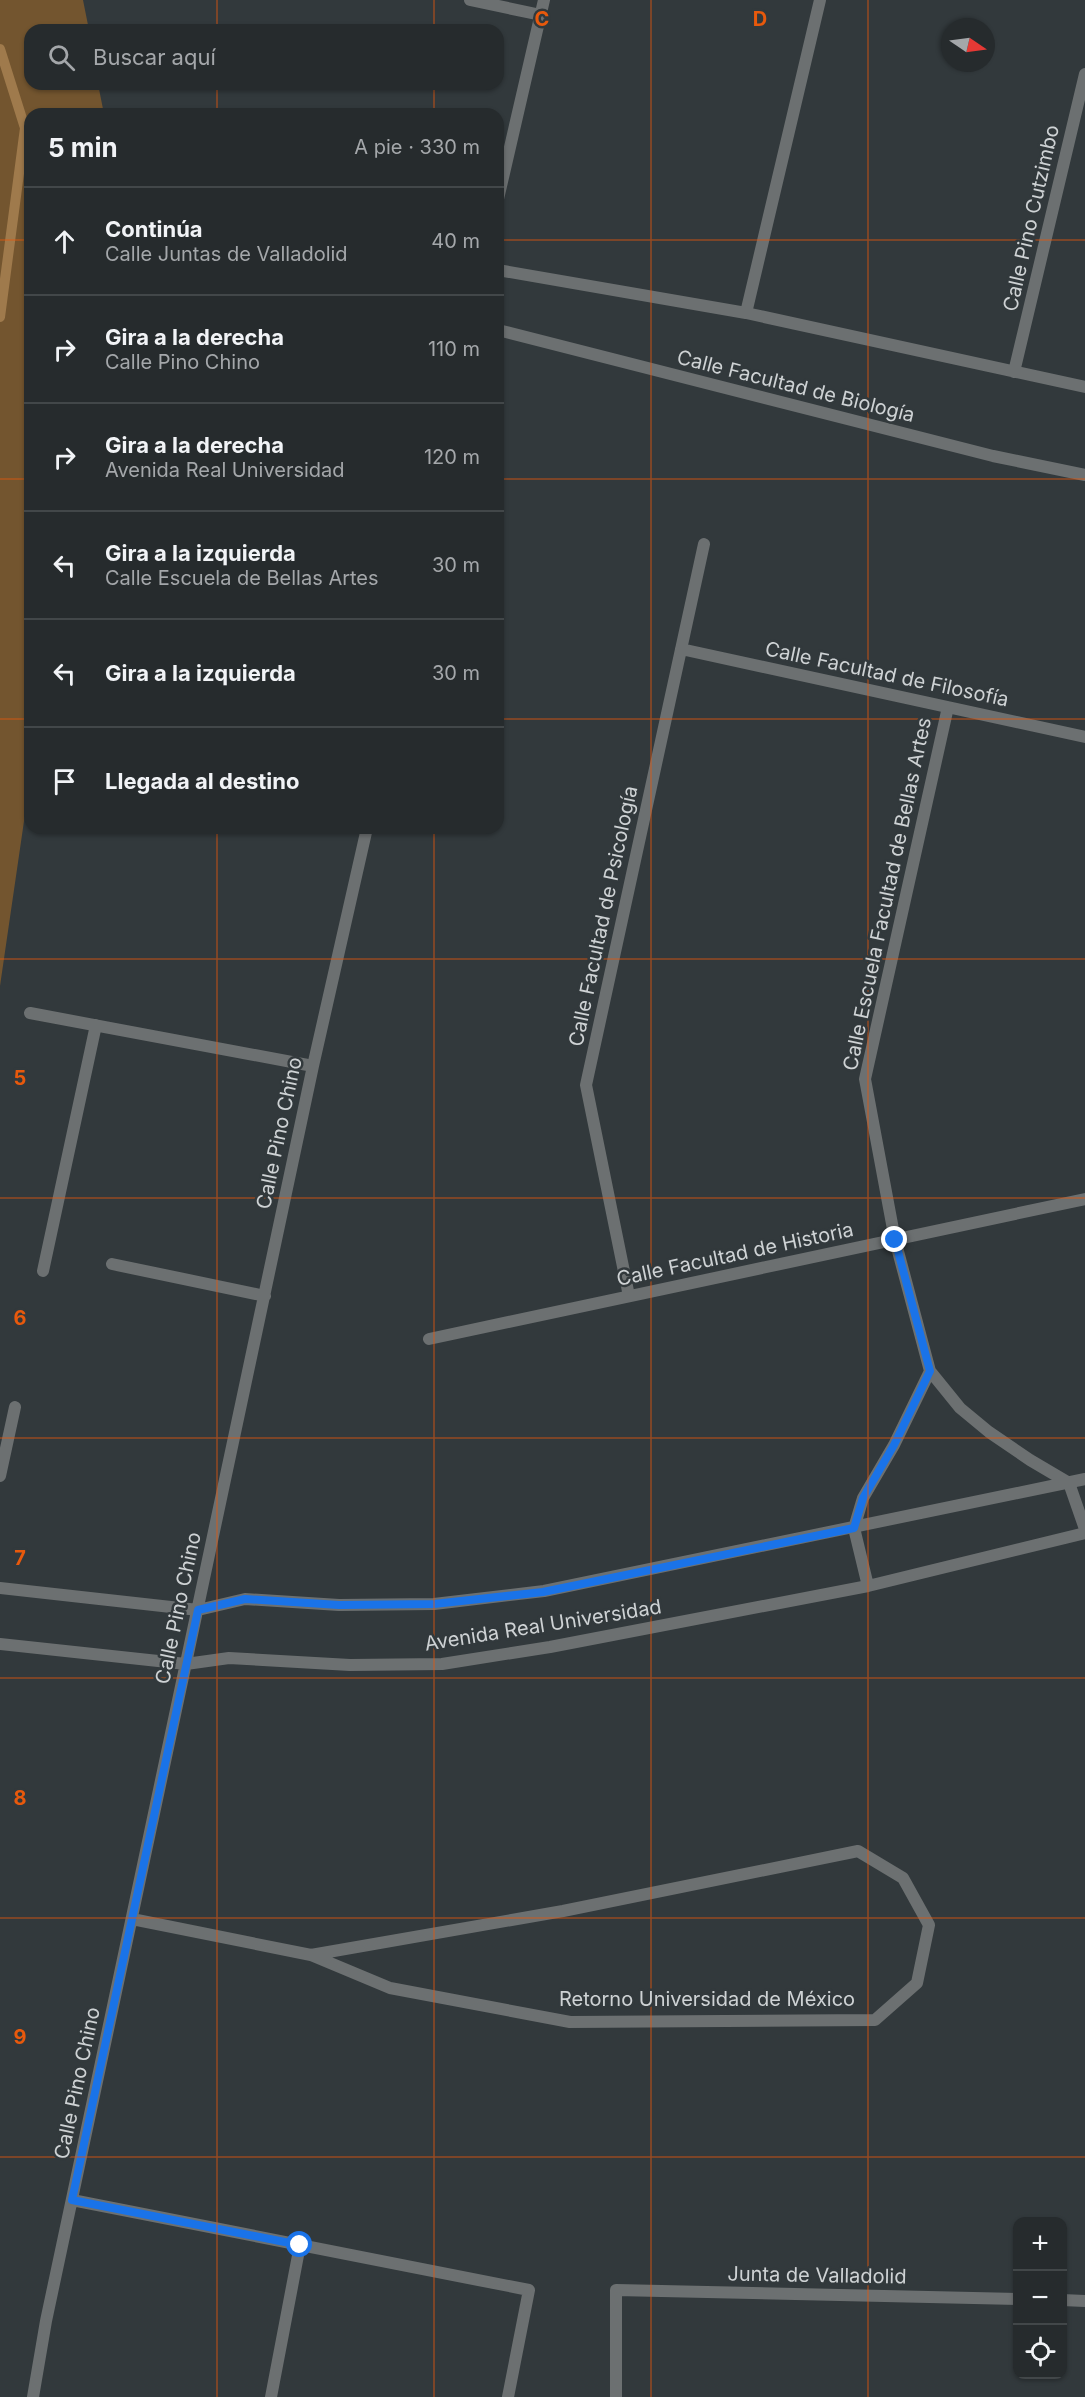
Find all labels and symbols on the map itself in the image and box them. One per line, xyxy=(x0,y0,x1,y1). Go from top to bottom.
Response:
text: C xyxy=(535,7,549,31)
text: D xyxy=(753,7,767,31)
north arrow xyxy=(941,18,995,72)
street label: Calle Pino Cutzimbo xyxy=(998,122,1064,314)
street label: Calle Facultad de Biología xyxy=(675,345,917,427)
street label: Calle Facultad de Filosofía xyxy=(763,636,1011,712)
street label: Calle Escuela Facultad de Bellas Artes xyxy=(838,715,936,1073)
street label: Calle Facultad de Psicología xyxy=(564,784,642,1048)
street label: Calle Pino Chino xyxy=(251,1055,307,1211)
text: 5 xyxy=(14,1066,26,1090)
street label: Calle Facultad de Historia xyxy=(614,1217,856,1291)
route end xyxy=(881,1226,907,1252)
text: 6 xyxy=(14,1306,27,1330)
street label: Calle Pino Chino xyxy=(150,1530,206,1686)
text: 7 xyxy=(14,1546,26,1570)
street label: Avenida Real Universidad xyxy=(423,1594,663,1656)
text: 8 xyxy=(13,1786,27,1810)
street label: Retorno Universidad de México xyxy=(559,1987,855,2011)
street label: Calle Pino Chino xyxy=(49,2005,105,2161)
text: 9 xyxy=(14,2025,27,2049)
route start xyxy=(286,2231,312,2257)
street label: Junta de Valladolid xyxy=(727,2261,907,2289)

